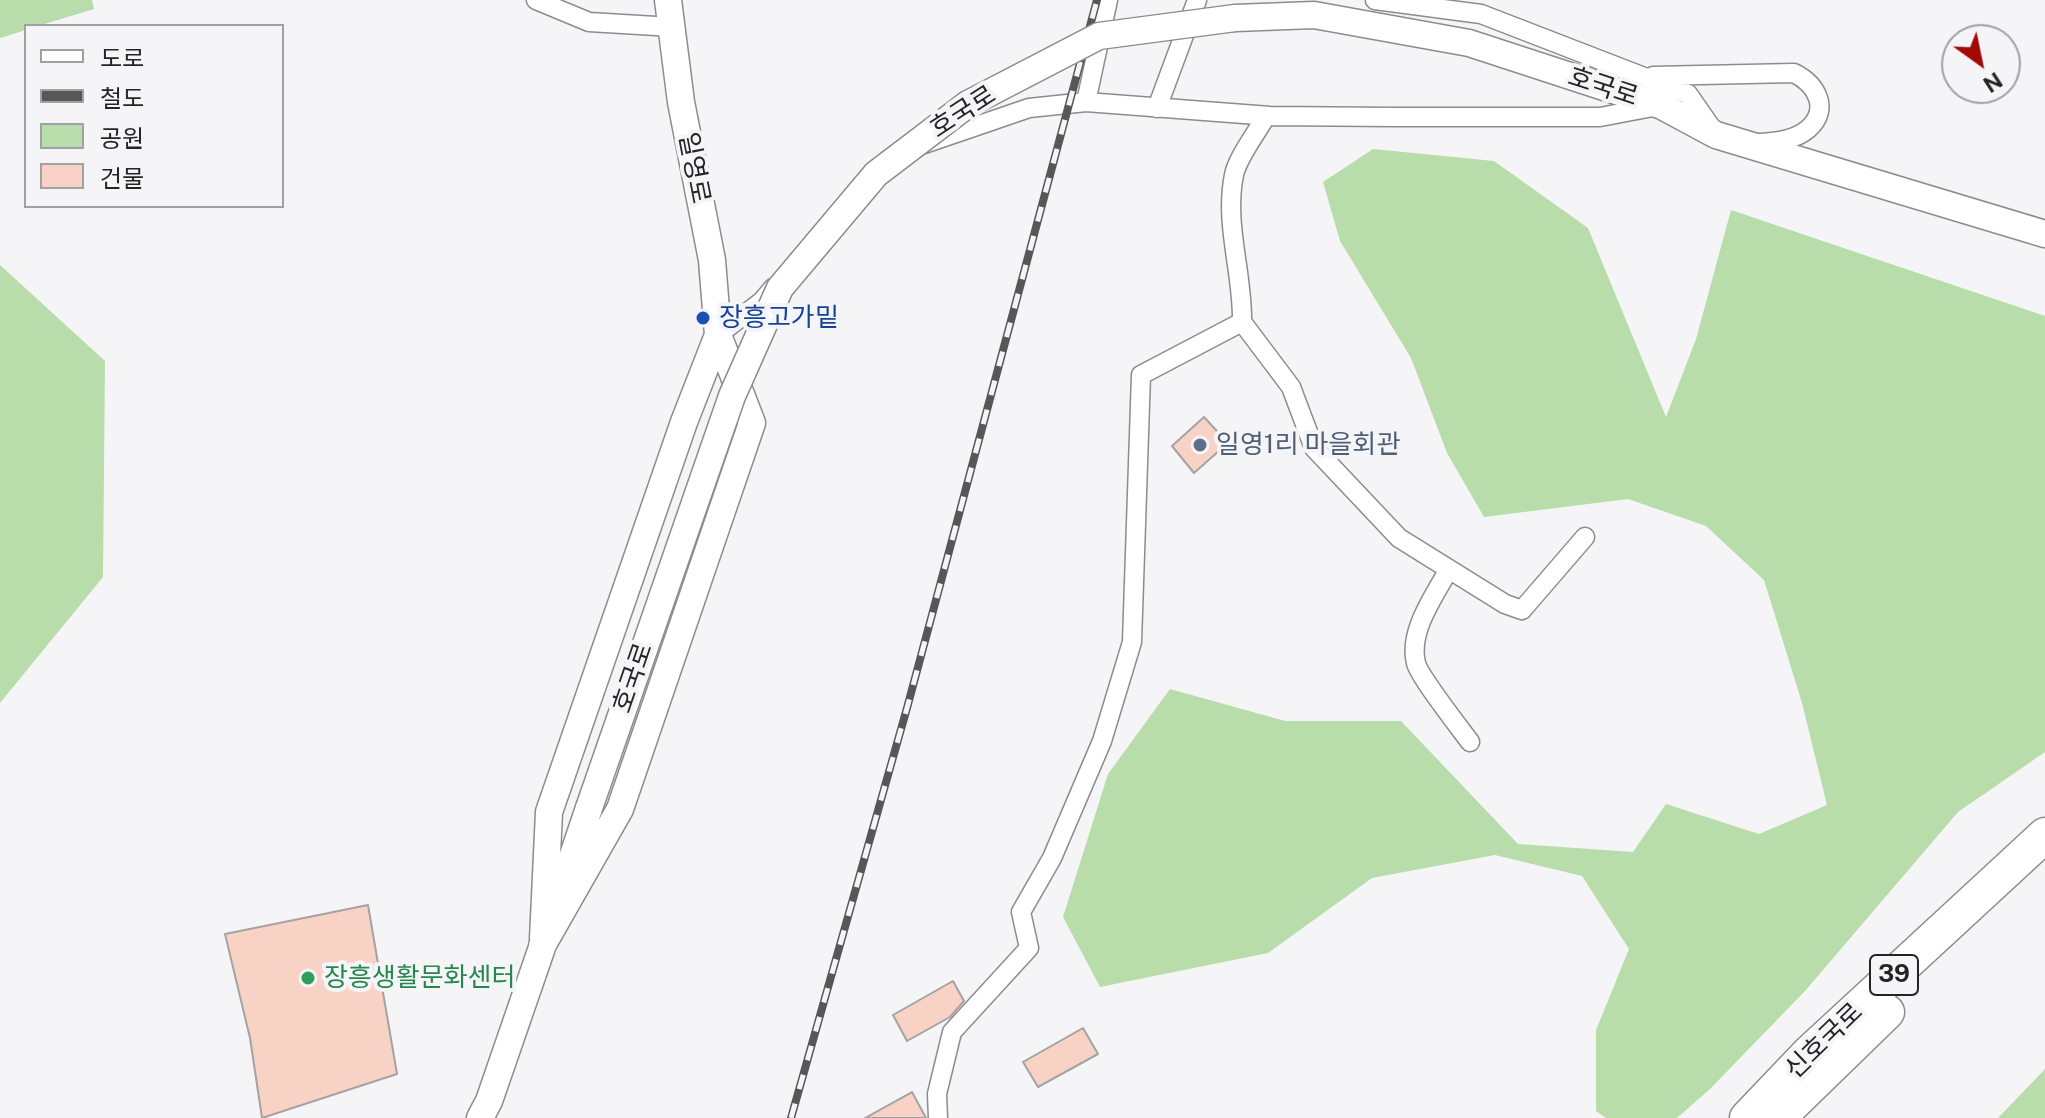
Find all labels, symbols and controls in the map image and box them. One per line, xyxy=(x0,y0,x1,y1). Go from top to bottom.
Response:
legend xyxy=(24,24,284,208)
north arrow xyxy=(1941,24,2021,104)
text: 도로 xyxy=(100,44,144,72)
street label: 호국로 xyxy=(1564,61,1642,113)
text: N xyxy=(1979,67,2007,98)
street label: 호국로 xyxy=(924,79,1002,145)
text: 철도 xyxy=(100,84,144,112)
text: 공원 xyxy=(100,124,144,152)
street label: 일영로 xyxy=(672,130,716,206)
text: 건물 xyxy=(100,164,144,192)
place label: 장흥고가밑 xyxy=(719,302,839,334)
marker: 장흥고가밑 xyxy=(694,309,712,327)
place label: 일영1리 마을회관 xyxy=(1216,429,1400,461)
marker: 일영1리 마을회관 xyxy=(1191,436,1209,454)
street label: 호국로 xyxy=(607,639,659,717)
road number: 39 xyxy=(1870,955,1918,995)
place label: 장흥생활문화센터 xyxy=(324,962,515,994)
marker: 장흥생활문화센터 xyxy=(299,969,317,987)
street label: 신호국로 xyxy=(1779,997,1869,1085)

